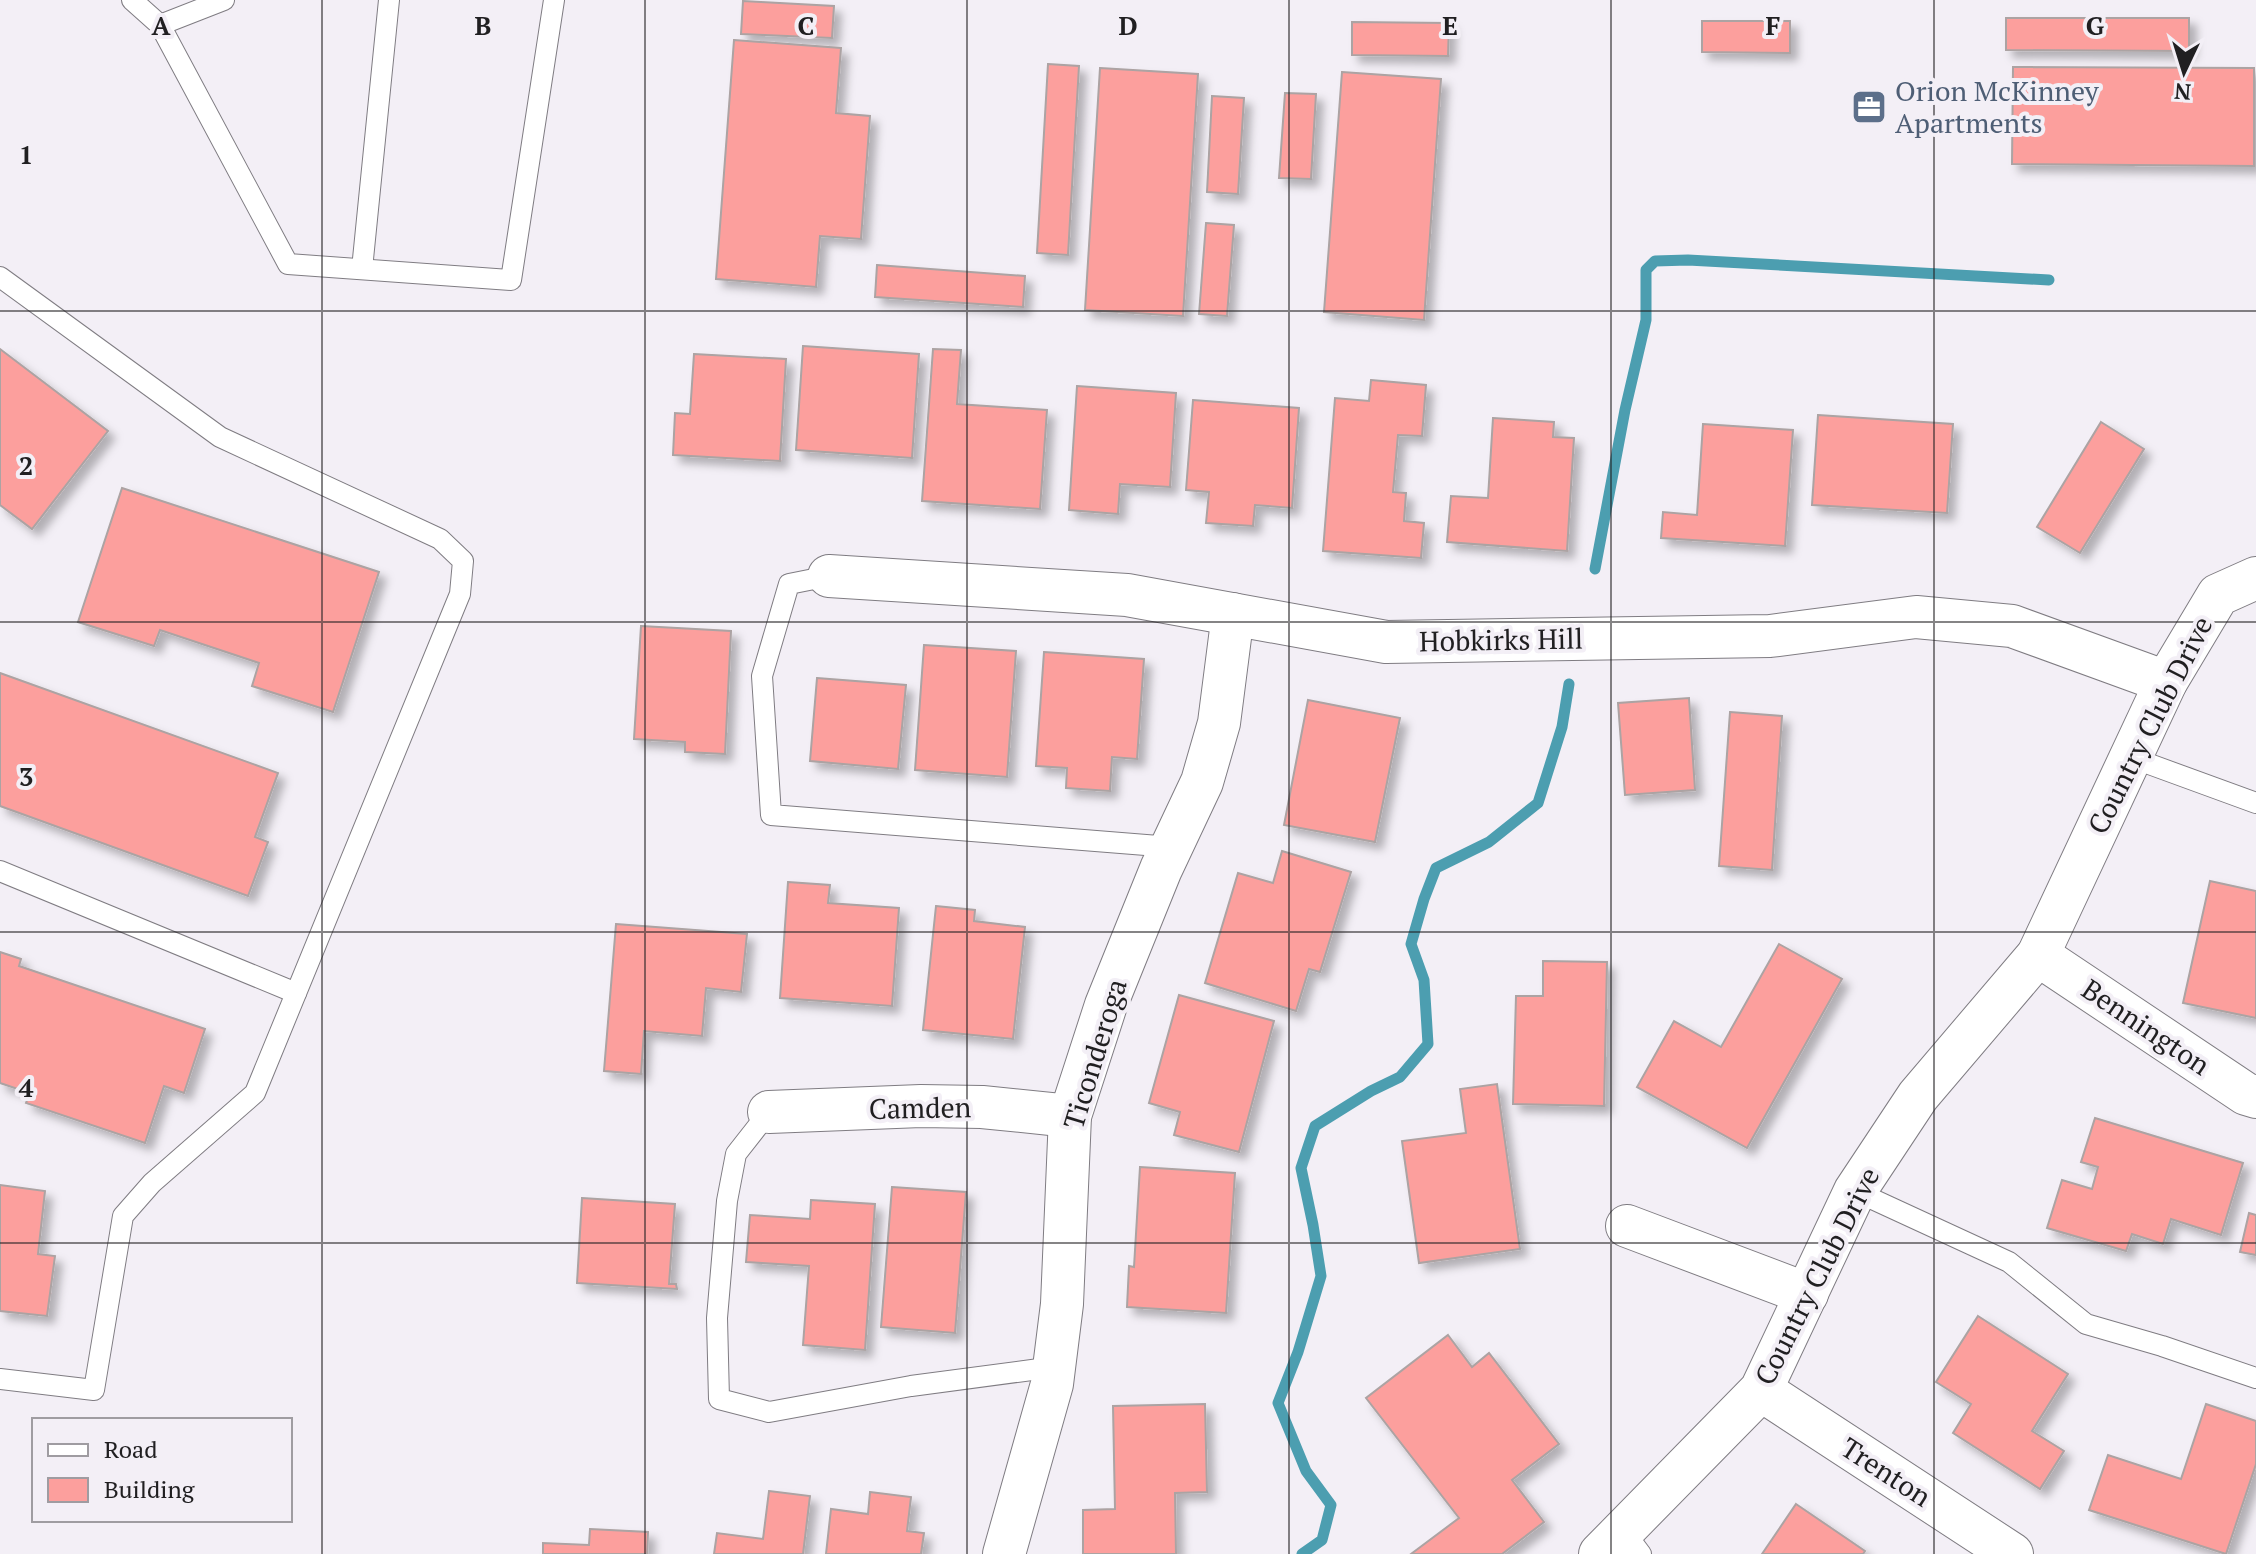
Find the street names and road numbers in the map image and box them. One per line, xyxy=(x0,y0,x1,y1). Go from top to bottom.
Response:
street label: Country Club Drive xyxy=(2079,610,2220,840)
street label: Hobkirks Hill xyxy=(1419,620,1583,659)
street label: Bennington xyxy=(2075,970,2218,1083)
street label: Ticonderoga xyxy=(1054,974,1135,1133)
street label: Camden xyxy=(868,1088,972,1127)
street label: Country Club Drive xyxy=(1746,1161,1887,1391)
street label: Trenton xyxy=(1834,1429,1939,1515)

